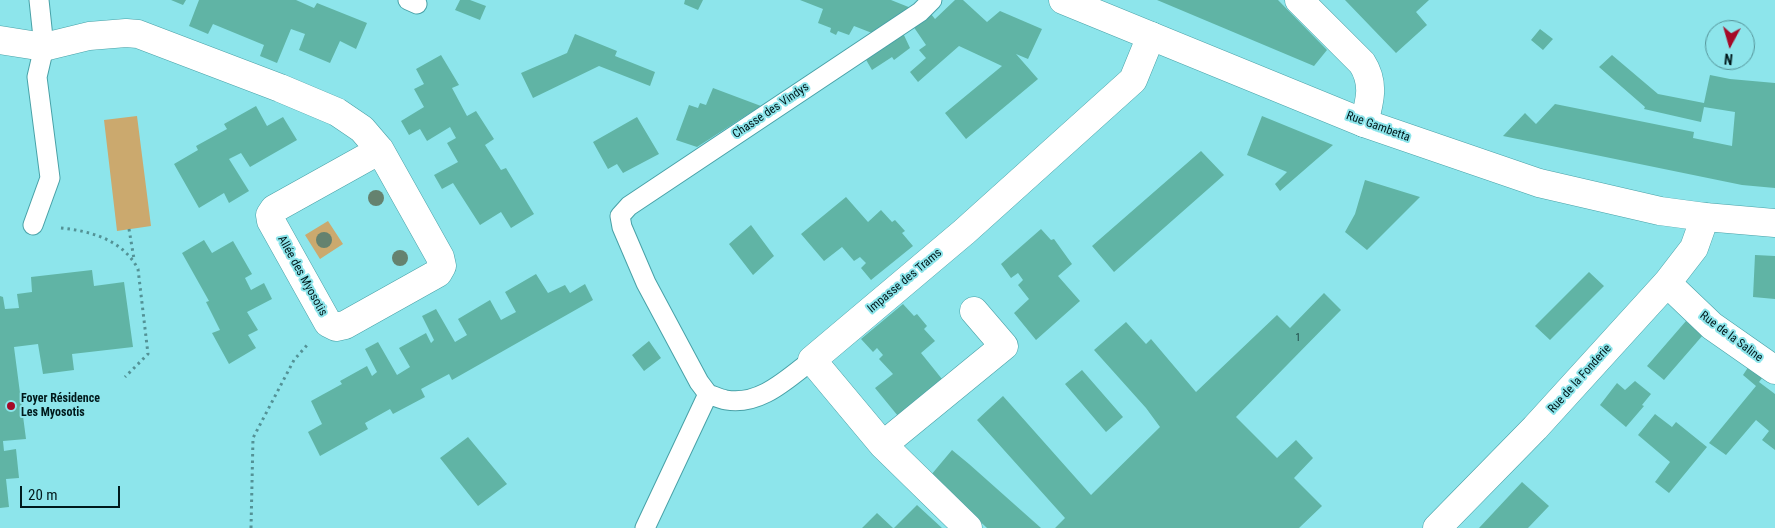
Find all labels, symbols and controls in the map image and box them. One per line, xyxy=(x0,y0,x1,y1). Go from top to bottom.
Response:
north arrow xyxy=(1705,20,1755,70)
text: N xyxy=(1723,51,1734,67)
street label: Chasse des Vindys xyxy=(730,80,812,142)
street label: Rue Gambetta xyxy=(1344,109,1412,145)
street label: Allée des Myosotis xyxy=(274,233,330,319)
street label: Impasse des Trams xyxy=(865,246,945,316)
street label: Rue de la Saline xyxy=(1697,309,1765,365)
house number: 1 xyxy=(1296,332,1300,344)
street label: Rue de la Fonderie xyxy=(1545,342,1615,416)
place label: Foyer Résidence Les Myosotis xyxy=(21,392,100,420)
marker: Foyer Résidence Les Myosotis xyxy=(5,400,17,412)
scale bar xyxy=(22,476,122,508)
text: 20 m xyxy=(28,486,58,504)

